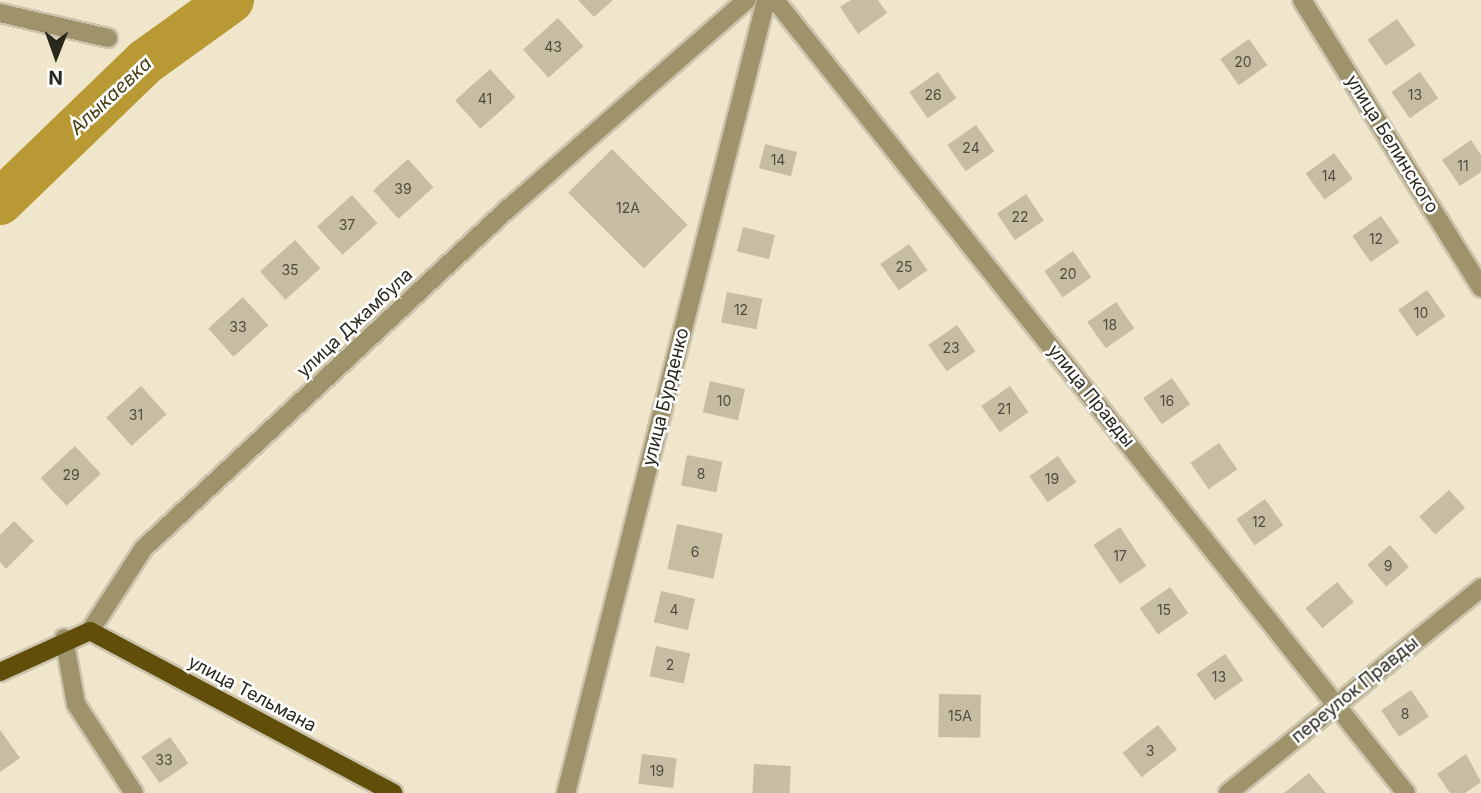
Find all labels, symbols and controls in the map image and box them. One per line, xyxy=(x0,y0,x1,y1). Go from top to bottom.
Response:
north arrow xyxy=(21,21,91,91)
house number: 43 xyxy=(544,39,562,55)
water label: Алыкаевка xyxy=(65,52,157,140)
house number: 20 xyxy=(1234,54,1252,70)
text: N xyxy=(48,66,63,89)
street label: улица Белинского xyxy=(1341,71,1443,217)
house number: 26 xyxy=(924,87,942,103)
house number: 13 xyxy=(1408,87,1422,103)
house number: 41 xyxy=(478,91,492,107)
house number: 24 xyxy=(962,140,980,156)
house number: 14 xyxy=(771,152,785,168)
house number: 11 xyxy=(1457,158,1469,174)
house number: 14 xyxy=(1322,168,1336,184)
house number: 39 xyxy=(394,181,412,197)
house number: 12А xyxy=(616,200,640,216)
house number: 22 xyxy=(1011,209,1029,225)
house number: 37 xyxy=(339,217,355,233)
house number: 12 xyxy=(1369,231,1383,247)
house number: 25 xyxy=(895,259,913,275)
house number: 35 xyxy=(281,262,299,278)
street label: улица Джамбула xyxy=(293,264,417,382)
house number: 20 xyxy=(1059,266,1077,282)
house number: 12 xyxy=(734,302,748,318)
house number: 10 xyxy=(1414,305,1428,321)
house number: 18 xyxy=(1103,317,1117,333)
house number: 33 xyxy=(229,319,247,335)
street label: улица Бурденко xyxy=(638,326,694,468)
house number: 23 xyxy=(942,340,960,356)
street label: улица Правды xyxy=(1043,340,1139,452)
house number: 10 xyxy=(717,393,731,409)
house number: 16 xyxy=(1160,393,1174,409)
house number: 21 xyxy=(997,401,1011,417)
house number: 31 xyxy=(129,407,143,423)
house number: 8 xyxy=(697,466,705,482)
house number: 29 xyxy=(62,467,80,483)
house number: 19 xyxy=(1045,471,1059,487)
house number: 12 xyxy=(1252,514,1266,530)
house number: 6 xyxy=(691,544,699,560)
house number: 17 xyxy=(1113,548,1127,564)
house number: 9 xyxy=(1384,558,1392,574)
house number: 4 xyxy=(669,602,679,618)
house number: 15 xyxy=(1157,602,1171,618)
street label: переулок Правды xyxy=(1287,632,1423,748)
street label: улица Тельмана xyxy=(184,651,320,737)
house number: 2 xyxy=(666,657,674,673)
house number: 13 xyxy=(1212,669,1226,685)
house number: 8 xyxy=(1401,706,1409,722)
house number: 15А xyxy=(948,708,972,724)
house number: 3 xyxy=(1146,743,1154,759)
house number: 33 xyxy=(155,752,173,768)
house number: 19 xyxy=(650,763,664,779)

